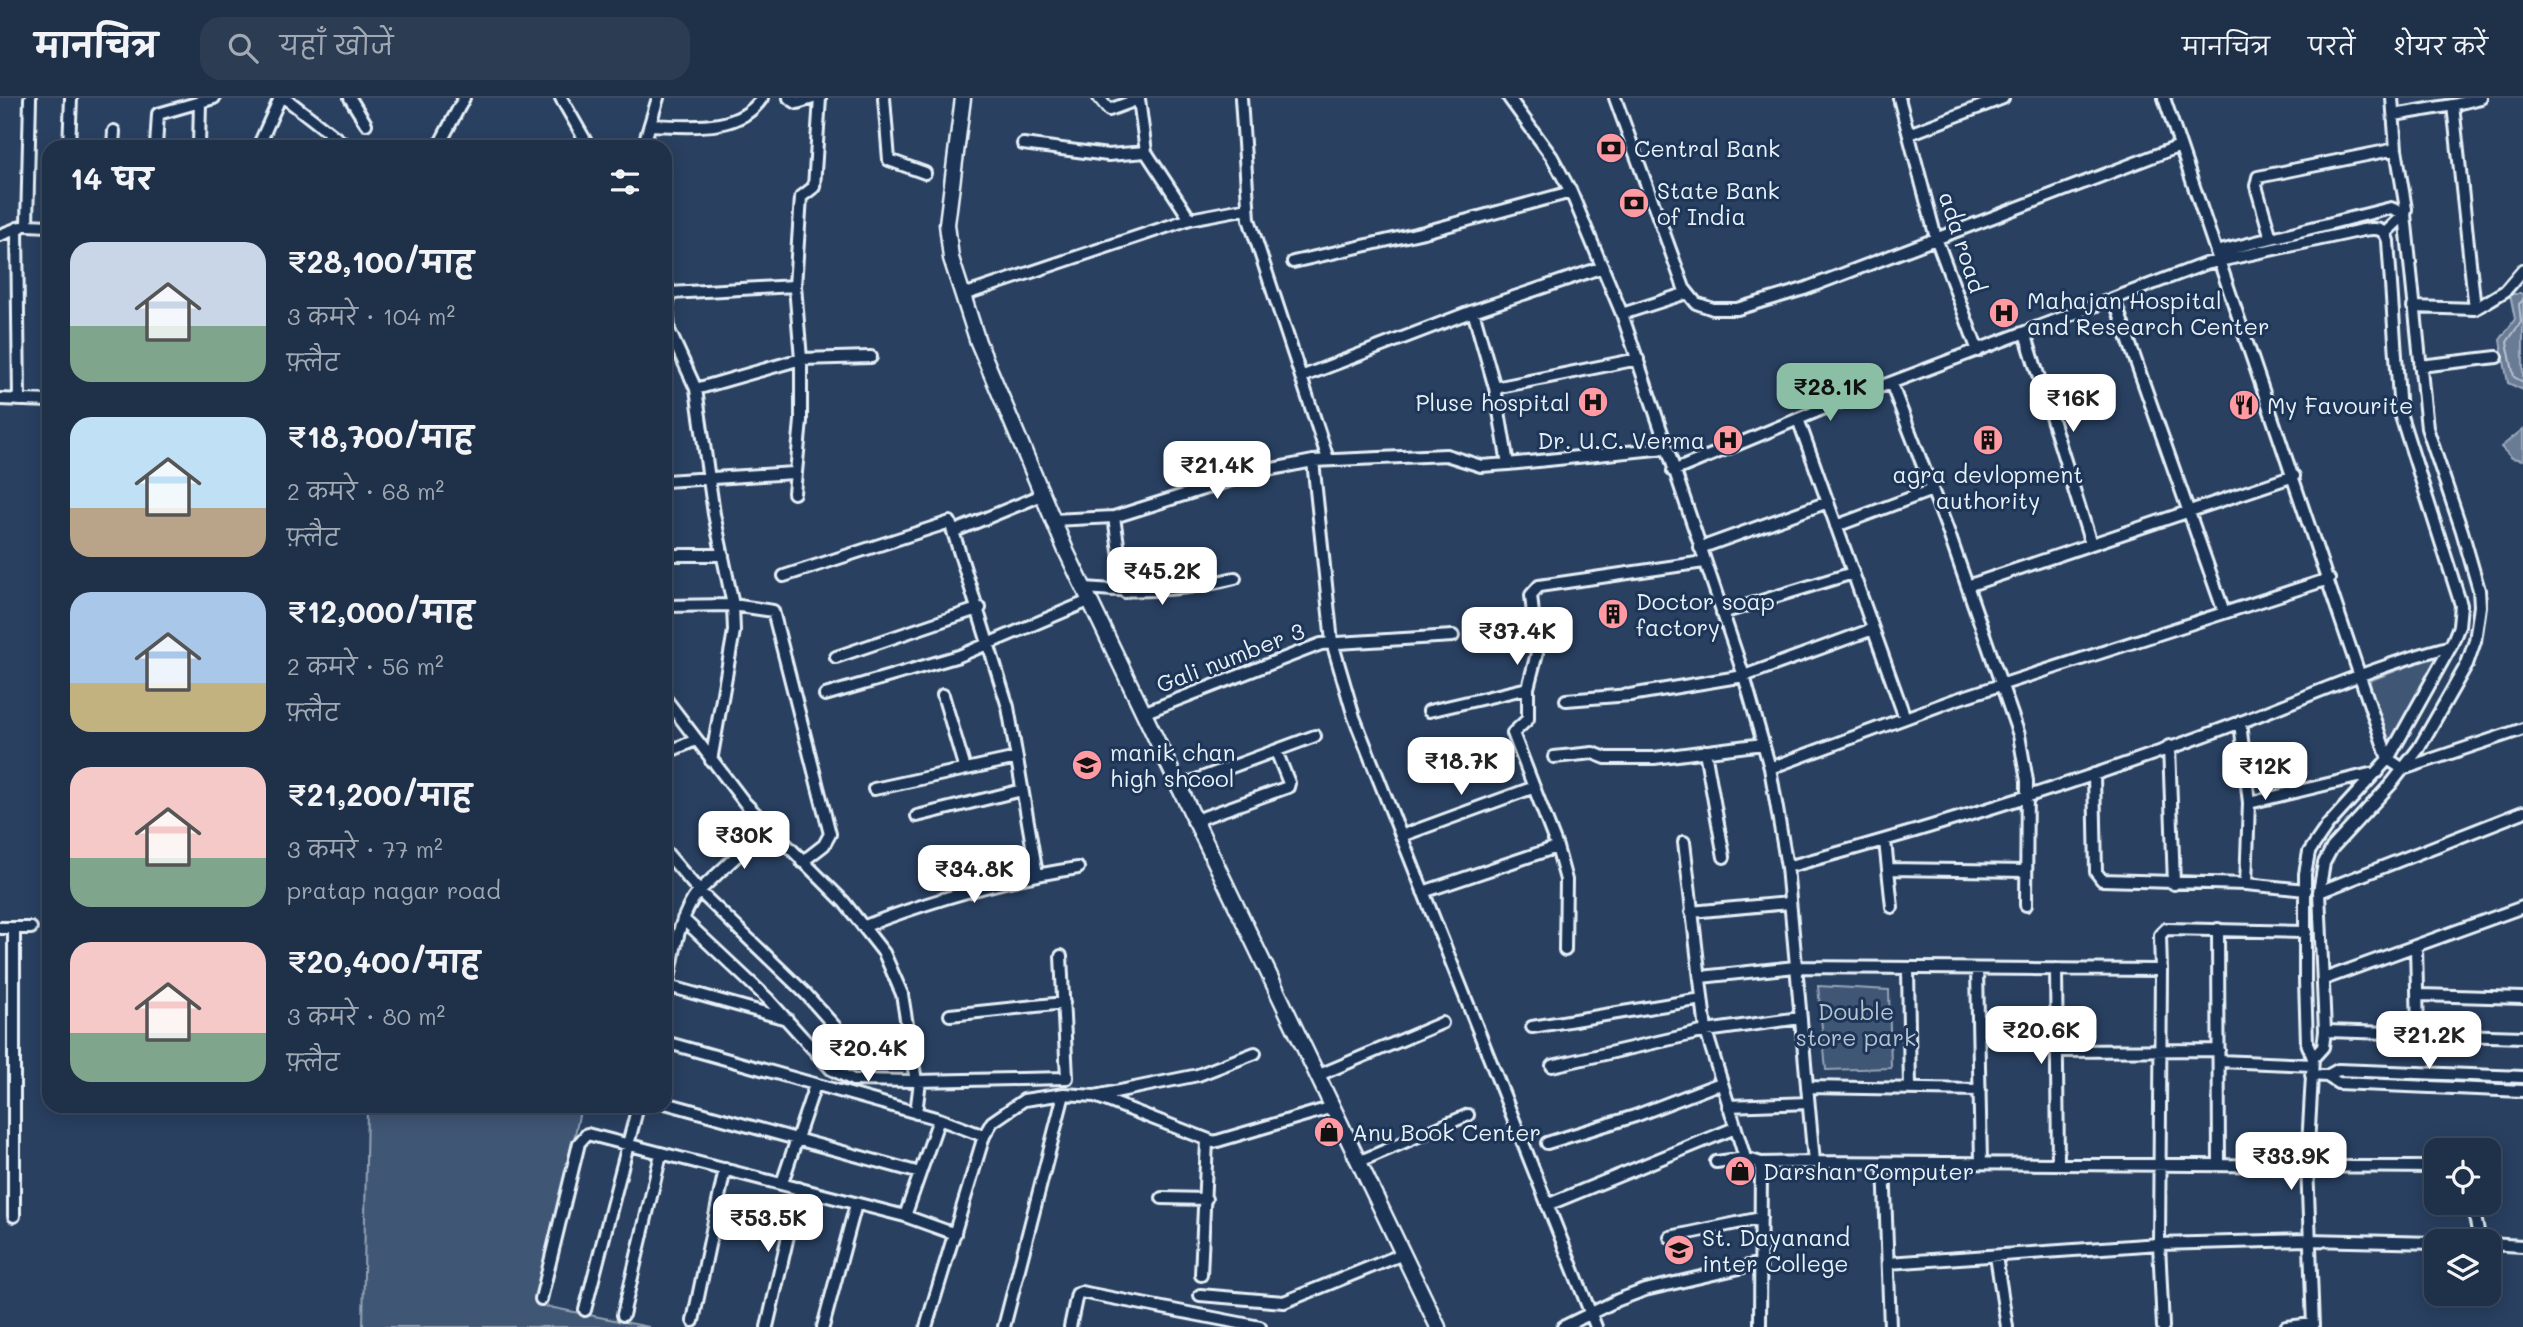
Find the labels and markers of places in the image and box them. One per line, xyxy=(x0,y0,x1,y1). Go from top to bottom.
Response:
bank icon: Central Bank xyxy=(1594,131,1628,165)
place label: Central Bank xyxy=(1634,133,1780,163)
place label: State Bank of India xyxy=(1657,175,1780,231)
bank icon: State Bank of India xyxy=(1617,186,1651,220)
place label: Mahajan Hospital and Research Center xyxy=(2027,285,2269,341)
hospital icon: Mahajan Hospital and Research Center xyxy=(1987,296,2021,330)
pin: ₹28.1K xyxy=(1773,364,1887,423)
pin: ₹16K xyxy=(2032,374,2114,434)
hospital icon: Pluse hospital xyxy=(1576,385,1610,419)
place label: Pluse hospital xyxy=(1416,387,1570,417)
restaurant icon: My Favourite xyxy=(2227,388,2261,422)
place label: My Favourite xyxy=(2267,390,2413,420)
hospital icon: Dr. U.C. Verma xyxy=(1711,423,1745,457)
building icon: agra devlopment authority xyxy=(1971,423,2005,457)
place label: Dr. U.C. Verma xyxy=(1538,425,1705,455)
pin: ₹21.4K xyxy=(1160,442,1274,501)
place label: agra devlopment authority xyxy=(1893,459,2083,515)
pin: ₹45.2K xyxy=(1105,547,1219,607)
place label: Doctor soap factory xyxy=(1636,586,1775,642)
building icon: Doctor soap factory xyxy=(1596,597,1630,631)
pin: ₹37.4K xyxy=(1460,608,1574,667)
place label: manik chan high shcool xyxy=(1110,737,1236,793)
pin: ₹18.7K xyxy=(1404,738,1518,797)
pin: ₹12K xyxy=(2224,742,2306,802)
school or university icon: manik chan high shcool xyxy=(1070,748,1104,782)
pin: ₹30K xyxy=(703,812,785,871)
pin: ₹34.8K xyxy=(917,846,1031,905)
pin: ₹20.6K xyxy=(1984,1006,2098,1066)
pin: ₹21.2K xyxy=(2372,1012,2486,1071)
pin: ₹20.4K xyxy=(811,1024,925,1084)
shop icon: Anu Book Center xyxy=(1312,1115,1346,1149)
place label: Anu Book Center xyxy=(1352,1117,1541,1147)
pin: ₹33.9K xyxy=(2234,1132,2348,1192)
shop icon: Darshan Computer xyxy=(1723,1154,1757,1188)
place label: Darshan Computer xyxy=(1763,1156,1974,1186)
pin: ₹53.5K xyxy=(711,1194,825,1254)
place label: St. Dayanand inter College xyxy=(1702,1222,1850,1278)
school or university icon: St. Dayanand inter College xyxy=(1662,1233,1696,1267)

